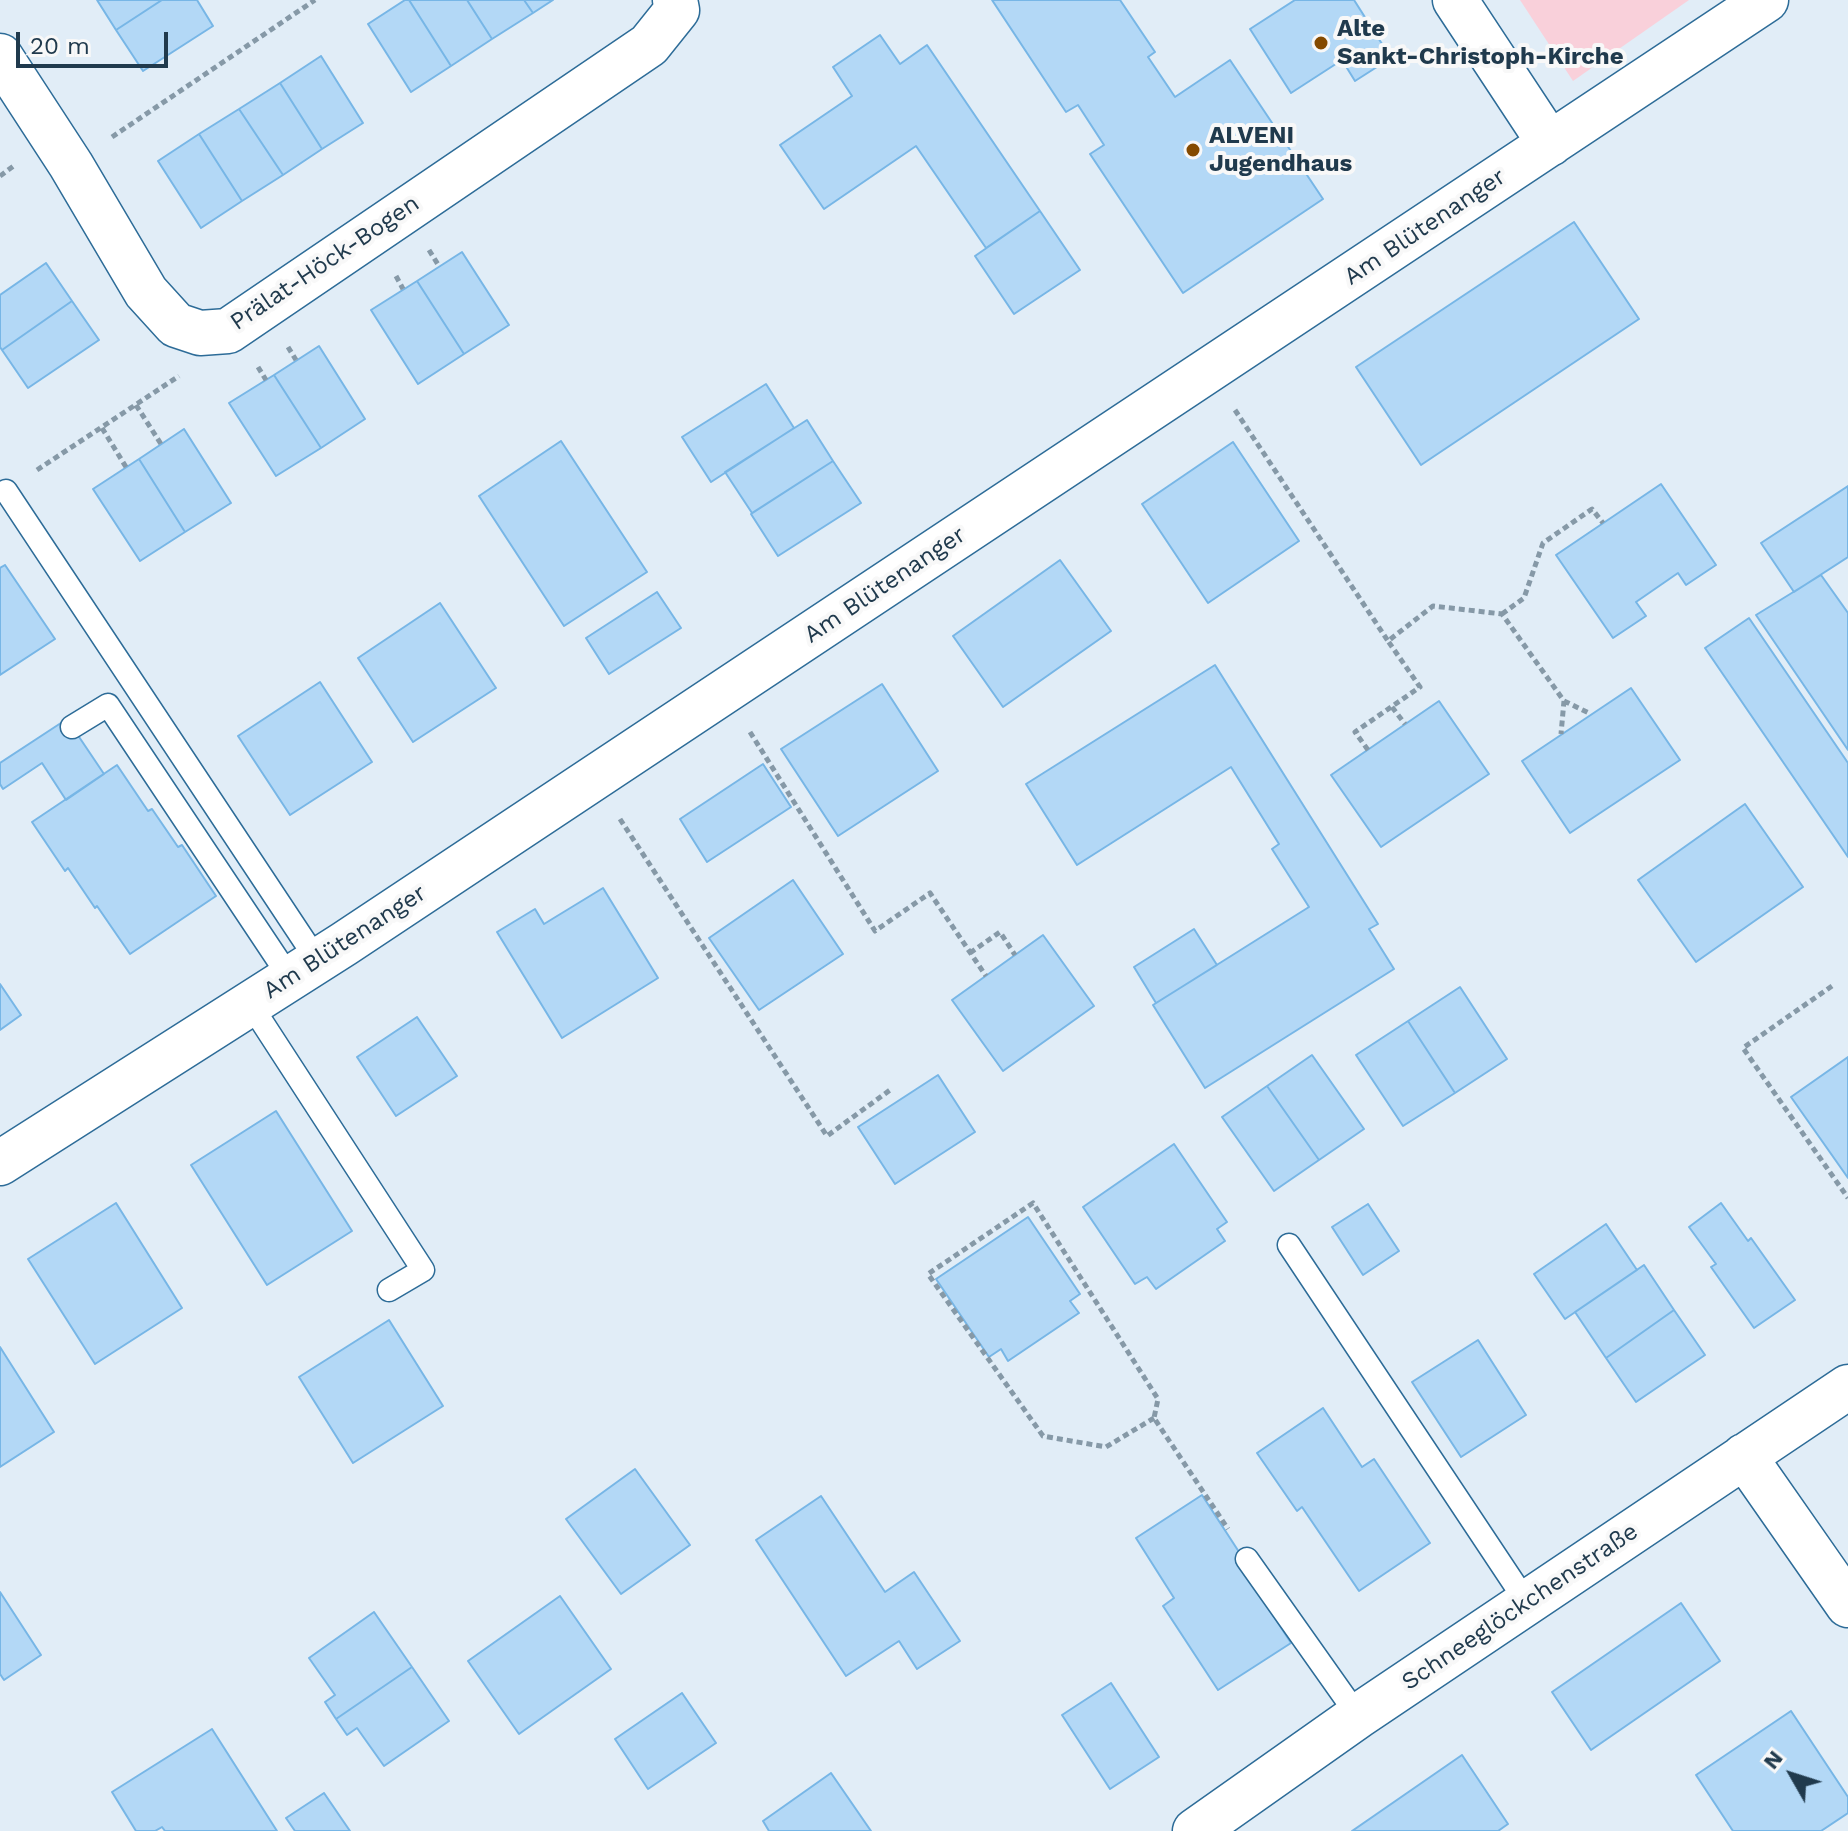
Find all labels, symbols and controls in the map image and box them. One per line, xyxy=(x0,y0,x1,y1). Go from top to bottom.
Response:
place label: Alte Sankt-Christoph-Kirche xyxy=(1337,15,1624,71)
scale bar xyxy=(20,16,172,66)
text: 20 m xyxy=(30,32,90,60)
marker: Alte Sankt-Christoph-Kirche xyxy=(1312,34,1330,52)
place label: ALVENI Jugendhaus xyxy=(1209,122,1352,178)
marker: ALVENI Jugendhaus xyxy=(1184,141,1202,159)
street label: Am Blütenanger xyxy=(1339,162,1511,292)
street label: Prälat-Höck-Bogen xyxy=(225,189,425,337)
street label: Am Blütenanger xyxy=(799,520,971,650)
street label: Am Blütenanger xyxy=(258,879,432,1005)
street label: Schneeglöckchenstraße xyxy=(1396,1517,1644,1697)
north arrow xyxy=(1752,1735,1832,1815)
text: N xyxy=(1758,1745,1788,1774)

